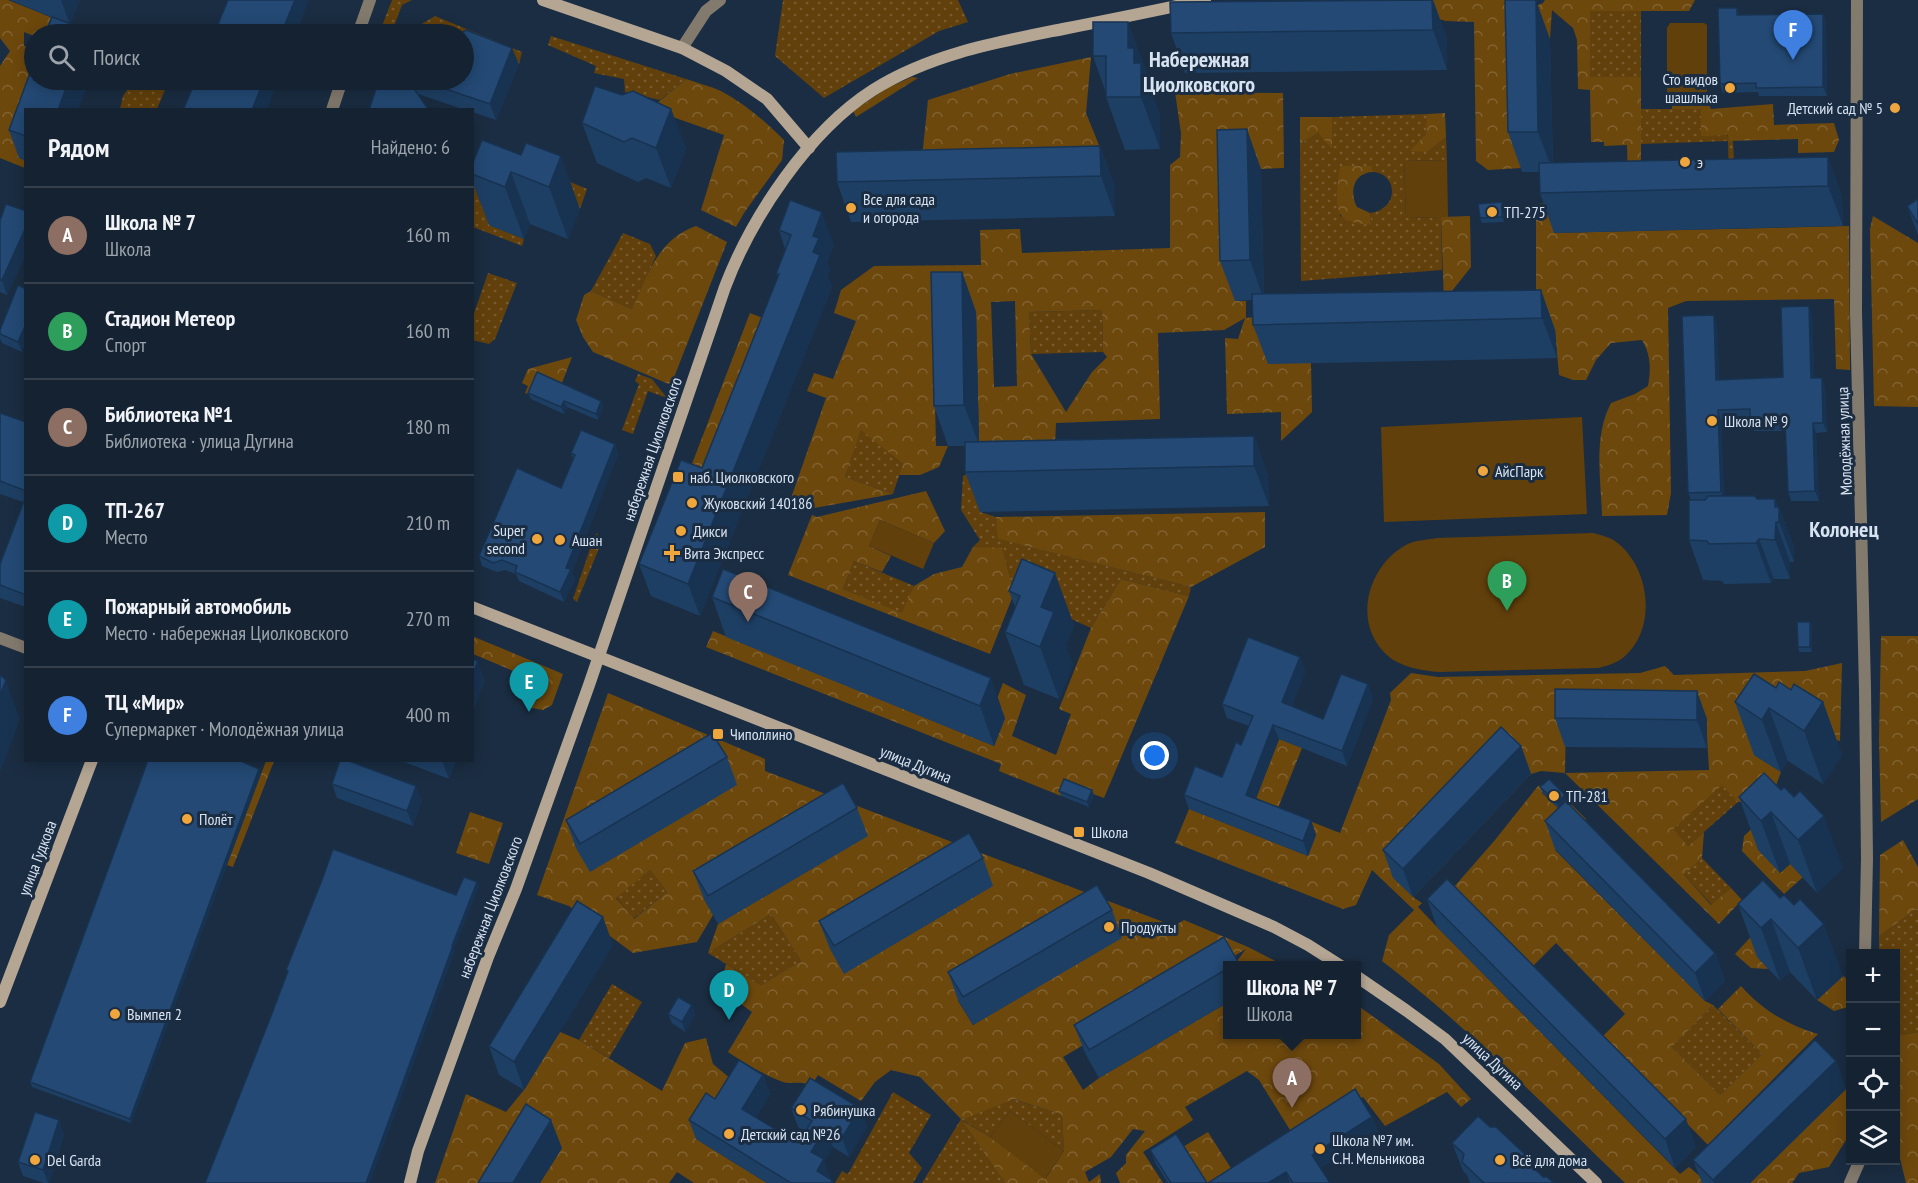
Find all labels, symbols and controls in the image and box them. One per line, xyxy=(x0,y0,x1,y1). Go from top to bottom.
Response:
pin: F xyxy=(1774,10,1812,60)
search box xyxy=(24,24,474,90)
icon: search xyxy=(45,41,78,74)
text: Поиск xyxy=(93,43,140,71)
district label: Набережная Циолковского xyxy=(1143,45,1255,98)
place label: Сто видов шашлыка xyxy=(1662,69,1718,107)
marker: Сто видов шашлыка xyxy=(1723,81,1737,95)
place label: Детский сад № 5 xyxy=(1787,98,1883,118)
marker: Детский сад № 5 xyxy=(1888,101,1902,115)
text: Рядом xyxy=(48,131,109,164)
text: Найдено: 6 xyxy=(371,134,450,160)
place label: э xyxy=(1697,152,1703,172)
marker: э xyxy=(1678,155,1692,169)
place label: Все для сада и огорода xyxy=(863,189,935,227)
marker: Все для сада и огорода xyxy=(844,201,858,215)
place label: ТП-275 xyxy=(1504,202,1546,222)
marker: ТП-275 xyxy=(1485,205,1499,219)
text: Школа № 7 xyxy=(105,208,196,236)
text: A xyxy=(62,222,73,248)
text: 160 m xyxy=(406,222,450,248)
text: Школа xyxy=(105,236,151,262)
text: Стадион Метеор xyxy=(105,304,235,332)
text: B xyxy=(63,318,72,344)
text: 160 m xyxy=(406,318,450,344)
text: Спорт xyxy=(105,332,146,358)
street label: набережная Циолковского xyxy=(618,374,686,524)
street label: Молодёжная улица xyxy=(1832,387,1856,495)
text: Библиотека №1 xyxy=(105,400,233,428)
place label: Школа № 9 xyxy=(1724,411,1788,431)
text: C xyxy=(63,414,72,440)
text: 180 m xyxy=(406,414,450,440)
marker: Школа № 9 xyxy=(1705,414,1719,428)
text: Библиотека · улица Дугина xyxy=(105,428,294,454)
place label: АйсПарк xyxy=(1495,461,1544,481)
marker: АйсПарк xyxy=(1476,464,1490,478)
place label: наб. Циолковского xyxy=(690,467,794,487)
marker: наб. Циолковского xyxy=(671,470,685,484)
place label: Жуковский 140186 xyxy=(703,493,812,513)
text: ТП-267 xyxy=(105,496,165,524)
marker: Жуковский 140186 xyxy=(685,496,699,510)
text: D xyxy=(62,510,73,536)
text: 210 m xyxy=(406,510,450,536)
district label: Колонец xyxy=(1809,515,1879,543)
place label: Super second xyxy=(487,520,526,558)
place label: Дикси xyxy=(693,521,727,541)
text: Место xyxy=(105,524,148,550)
marker: Дикси xyxy=(674,524,688,538)
place label: Ашан xyxy=(572,530,602,550)
marker: Super second xyxy=(530,532,544,546)
marker: Ашан xyxy=(553,533,567,547)
place label: Вита Экспресс xyxy=(684,543,764,563)
marker: Вита Экспресс xyxy=(665,546,679,560)
pin: B xyxy=(1488,562,1526,611)
pin: C xyxy=(728,572,768,622)
text: Пожарный автомобиль xyxy=(105,592,291,620)
text: E xyxy=(63,606,72,632)
text: 270 m xyxy=(406,606,450,632)
text: Место · набережная Циолковского xyxy=(105,620,349,646)
pin: E xyxy=(510,662,548,712)
text: ТЦ «Мир» xyxy=(105,688,185,716)
text: F xyxy=(63,702,72,728)
text: 400 m xyxy=(406,702,450,728)
text: Супермаркет · Молодёжная улица xyxy=(105,716,344,742)
place label: Чиполлино xyxy=(730,724,793,744)
marker: Чиполлино xyxy=(711,727,725,741)
street label: улица Дугина xyxy=(877,741,955,787)
your location xyxy=(1140,741,1169,770)
place label: ТП-281 xyxy=(1566,786,1608,806)
marker: ТП-281 xyxy=(1547,789,1561,803)
place label: Полёт xyxy=(199,809,233,829)
marker: Полёт xyxy=(180,812,194,826)
street label: улица Гудкова xyxy=(13,817,61,899)
place label: Школа xyxy=(1091,822,1128,842)
marker: Школа xyxy=(1072,825,1086,839)
street label: набережная Циолковского xyxy=(454,833,526,981)
place label: Продукты xyxy=(1121,917,1176,937)
marker: Продукты xyxy=(1102,920,1116,934)
map controls xyxy=(1846,949,1900,1165)
button: + xyxy=(1846,949,1900,1003)
popup xyxy=(1223,961,1361,1039)
pin: D xyxy=(710,970,748,1020)
text: Школа № 7 xyxy=(1246,973,1338,1001)
text: Школа xyxy=(1246,1001,1293,1027)
button: − xyxy=(1846,1003,1900,1057)
place label: Вымпел 2 xyxy=(127,1004,182,1024)
marker: Вымпел 2 xyxy=(108,1007,122,1021)
street label: улица Дугина xyxy=(1459,1028,1527,1094)
button: locate xyxy=(1846,1057,1900,1111)
pin: A xyxy=(1272,1058,1312,1108)
place label: Рябинушка xyxy=(813,1100,875,1120)
marker: Рябинушка xyxy=(794,1103,808,1117)
button: layers xyxy=(1846,1111,1900,1165)
place label: Детский сад №26 xyxy=(741,1124,840,1144)
marker: Детский сад №26 xyxy=(722,1127,736,1141)
place label: Школа №7 им. С.Н. Мельникова xyxy=(1332,1130,1425,1168)
marker: Школа №7 им. С.Н. Мельникова xyxy=(1313,1142,1327,1156)
place label: Del Garda xyxy=(47,1150,101,1170)
place label: Всё для дома xyxy=(1512,1150,1587,1170)
marker: Del Garda xyxy=(28,1153,42,1167)
marker: Всё для дома xyxy=(1493,1153,1507,1167)

